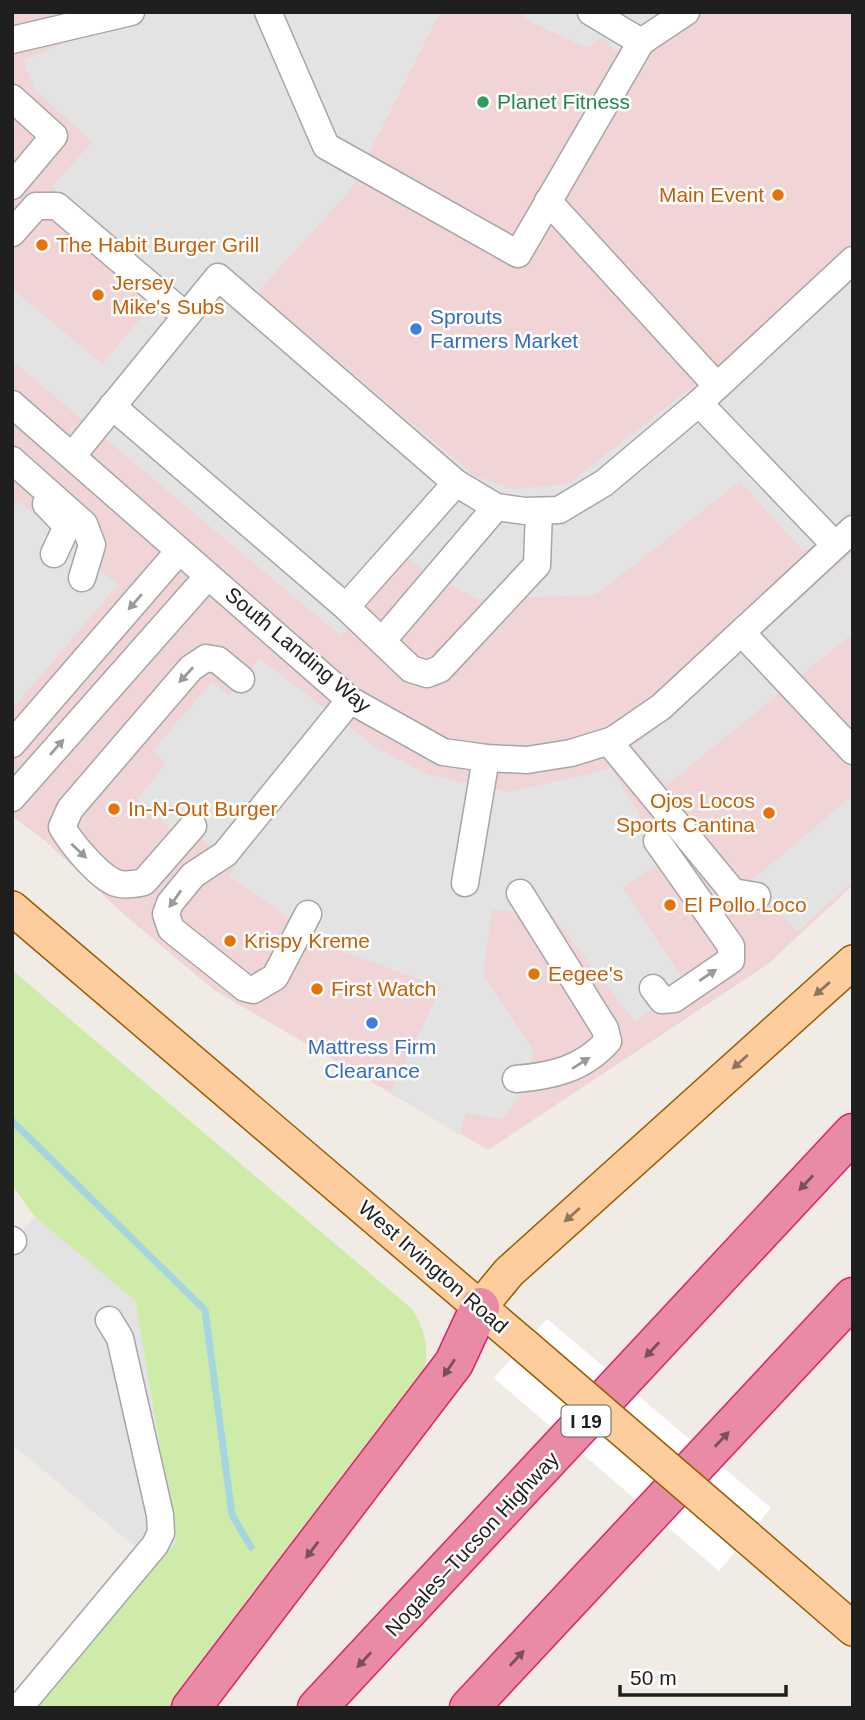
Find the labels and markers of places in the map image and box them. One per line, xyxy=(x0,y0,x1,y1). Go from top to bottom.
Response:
place label: Planet Fitness xyxy=(497,90,630,113)
marker: Planet Fitness xyxy=(475,94,491,110)
place label: Main Event xyxy=(659,183,764,206)
marker: Main Event xyxy=(770,187,786,203)
place label: The Habit Burger Grill xyxy=(56,233,259,256)
marker: The Habit Burger Grill xyxy=(34,237,50,253)
place label: Jersey Mike's Subs xyxy=(112,271,225,318)
marker: Jersey Mike's Subs xyxy=(90,287,106,303)
place label: Sprouts Farmers Market xyxy=(430,305,578,352)
marker: Sprouts Farmers Market xyxy=(408,321,424,337)
place label: Ojos Locos Sports Cantina xyxy=(616,789,755,836)
place label: In-N-Out Burger xyxy=(128,797,277,820)
marker: In-N-Out Burger xyxy=(106,801,122,817)
marker: Ojos Locos Sports Cantina xyxy=(761,805,777,821)
place label: El Pollo Loco xyxy=(684,893,807,916)
marker: El Pollo Loco xyxy=(662,897,678,913)
place label: Krispy Kreme xyxy=(244,929,370,952)
marker: Krispy Kreme xyxy=(222,933,238,949)
place label: Eegee's xyxy=(548,962,623,985)
marker: Eegee's xyxy=(526,966,542,982)
place label: First Watch xyxy=(331,977,436,1000)
marker: First Watch xyxy=(309,981,325,997)
marker: Mattress Firm Clearance xyxy=(364,1015,380,1031)
place label: Mattress Firm Clearance xyxy=(308,1035,436,1082)

